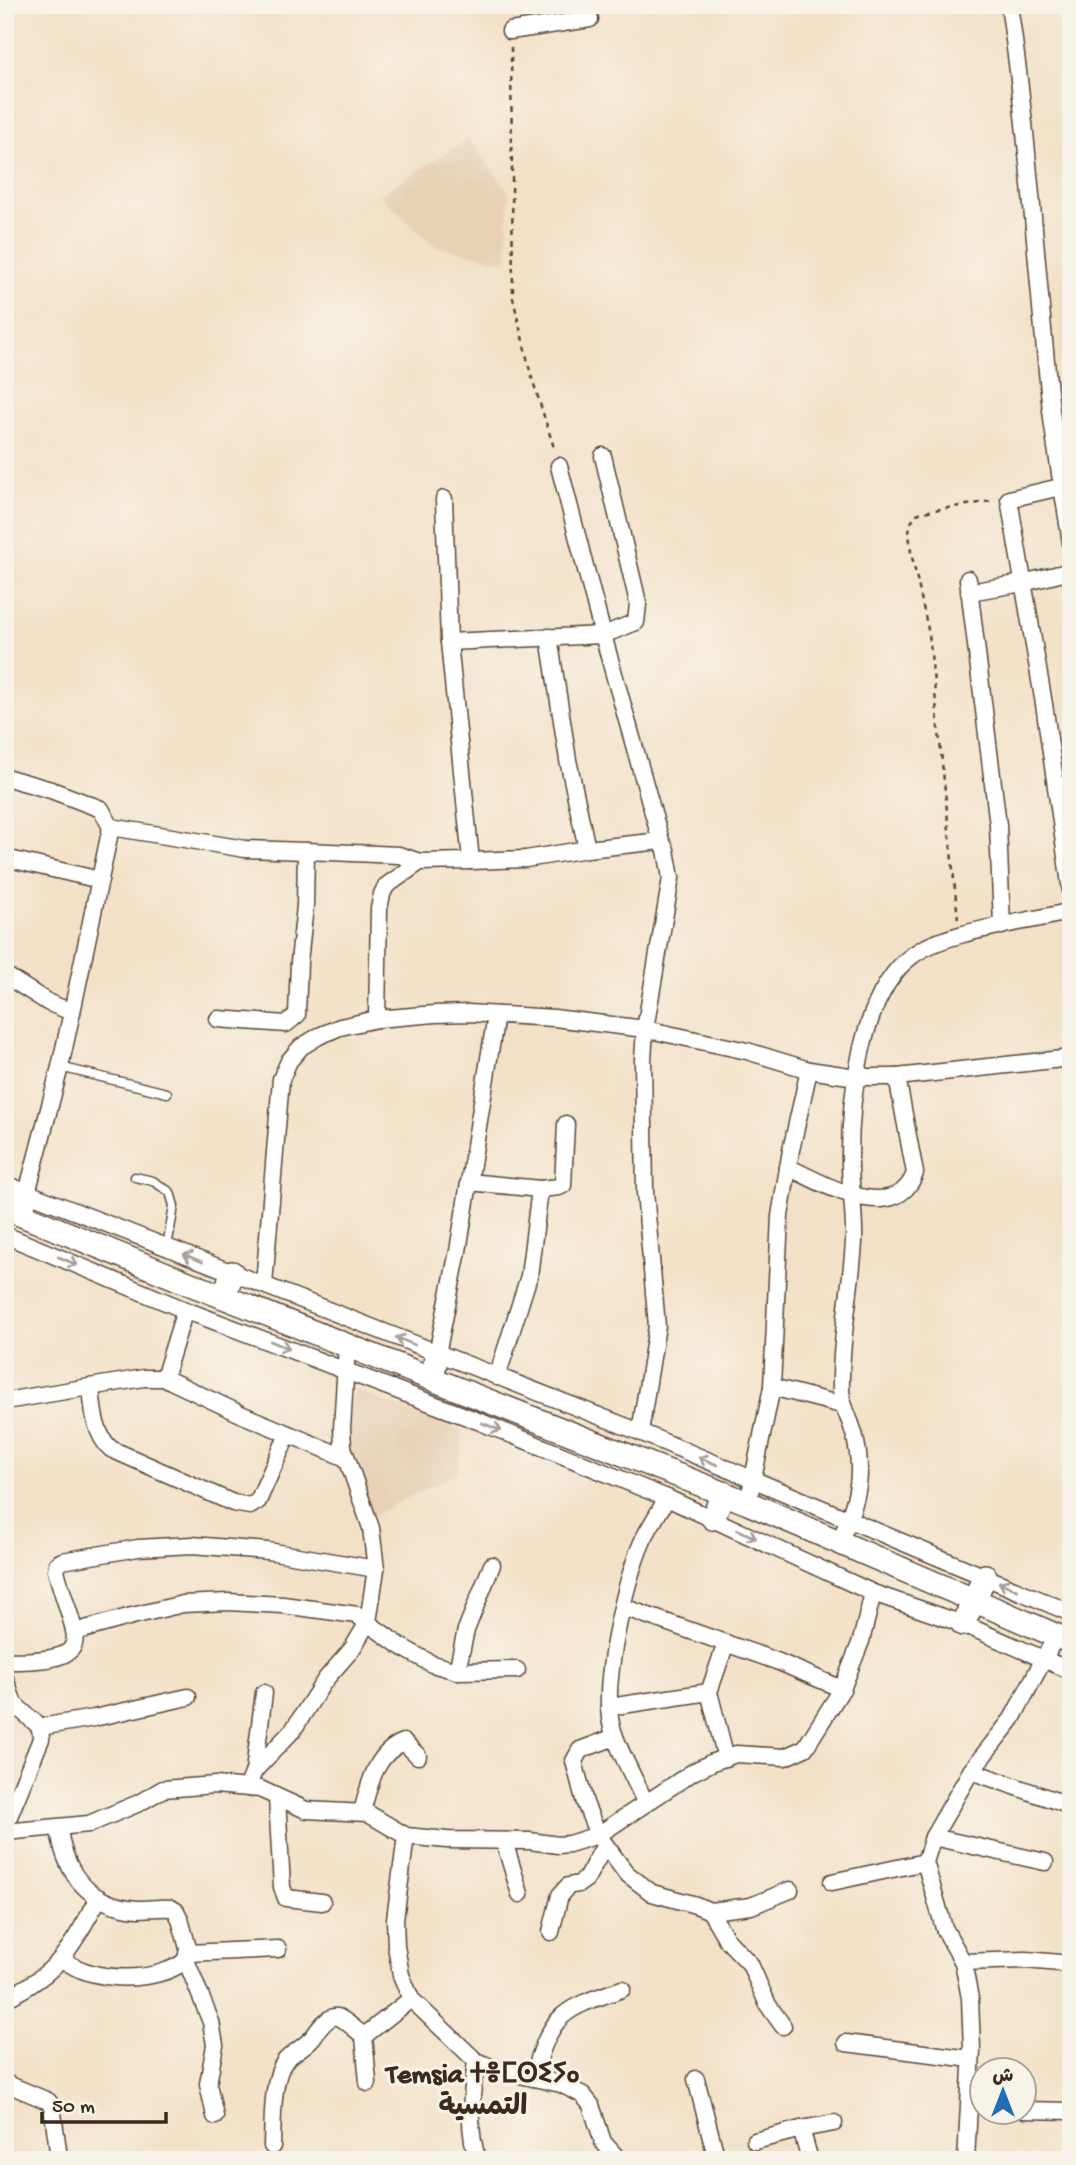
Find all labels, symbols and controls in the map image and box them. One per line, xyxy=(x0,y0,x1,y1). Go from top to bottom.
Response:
one-way arrow xyxy=(183,1251,205,1264)
one-way arrow xyxy=(57,1255,79,1268)
one-way arrow xyxy=(395,1333,417,1346)
one-way arrow xyxy=(268,1339,290,1352)
one-way arrow xyxy=(481,1421,502,1434)
one-way arrow xyxy=(697,1454,719,1467)
one-way arrow xyxy=(736,1528,757,1541)
one-way arrow xyxy=(998,1579,1019,1592)
north arrow xyxy=(968,2056,1038,2126)
district label: Temsia ⵜⴻⵎⵙⵉⵢⴰ التمسية xyxy=(384,2060,580,2125)
text: ش xyxy=(993,2066,1014,2089)
scale bar xyxy=(42,2081,166,2125)
text: 50 m xyxy=(52,2096,95,2121)

